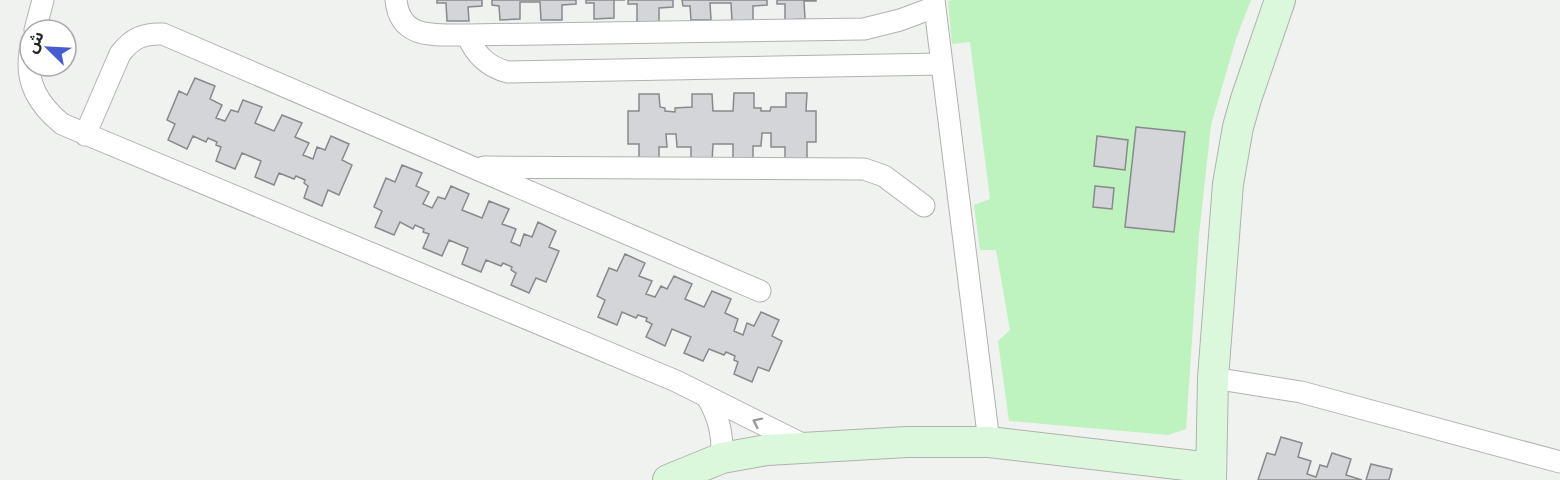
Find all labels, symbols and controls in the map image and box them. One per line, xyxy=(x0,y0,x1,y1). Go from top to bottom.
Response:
north arrow xyxy=(18,18,78,78)
text: ش xyxy=(21,28,48,56)
one-way arrow xyxy=(753,418,764,430)

